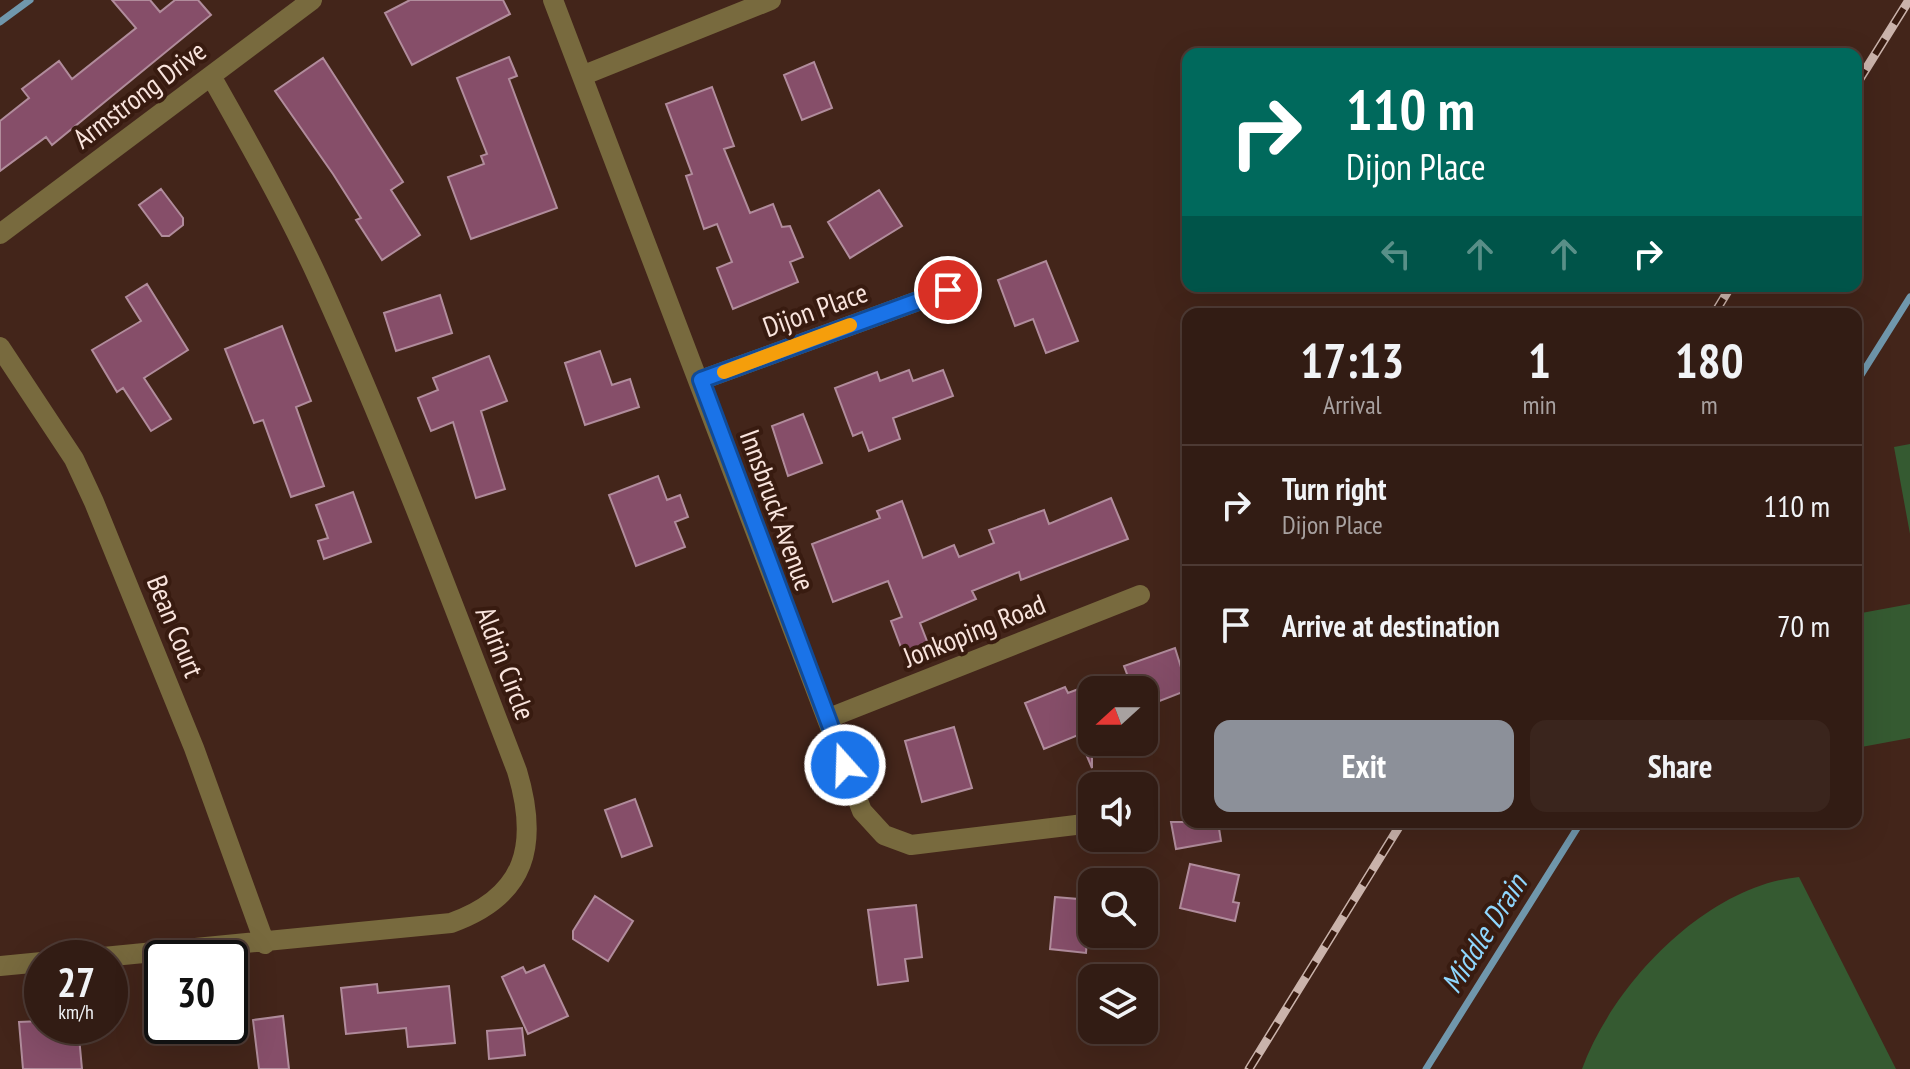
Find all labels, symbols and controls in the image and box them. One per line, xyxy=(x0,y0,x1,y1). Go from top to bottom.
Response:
street label: Armstrong Drive xyxy=(65,32,213,156)
text: 110 m xyxy=(1346,73,1475,145)
icon: right xyxy=(1214,80,1318,184)
text: Dijon Place xyxy=(1346,143,1486,190)
icon: left xyxy=(1374,232,1418,276)
icon: ahead xyxy=(1458,232,1502,276)
icon: ahead xyxy=(1542,232,1586,276)
icon: right xyxy=(1626,232,1670,276)
pin xyxy=(914,256,982,324)
icon: arrive xyxy=(926,268,970,312)
street label: Dijon Place xyxy=(758,273,872,345)
text: 17:13 xyxy=(1300,329,1404,391)
text: 1 xyxy=(1528,329,1551,391)
text: 180 xyxy=(1675,329,1744,391)
text: Arrival xyxy=(1323,388,1382,421)
text: min xyxy=(1522,388,1556,421)
text: m xyxy=(1701,388,1718,421)
street label: Innsbruck Avenue xyxy=(732,424,824,596)
text: Turn right xyxy=(1282,469,1386,508)
icon: right xyxy=(1214,483,1258,527)
text: 110 m xyxy=(1764,486,1830,525)
text: Dijon Place xyxy=(1282,508,1383,541)
street label: Bean Court xyxy=(139,570,213,683)
street label: Jonkoping Road xyxy=(897,585,1051,676)
street label: Aldrin Circle xyxy=(467,601,545,725)
icon: arrive xyxy=(1214,603,1258,647)
text: Arrive at destination xyxy=(1282,606,1500,645)
text: 70 m xyxy=(1777,606,1830,645)
north arrow xyxy=(1078,676,1158,756)
map controls xyxy=(1078,676,1158,1044)
button: Exit xyxy=(1214,720,1514,812)
button: Share xyxy=(1530,720,1830,812)
position arrow xyxy=(803,723,887,807)
button: sound xyxy=(1078,772,1158,852)
water label: Middle Drain xyxy=(1431,865,1536,1000)
button: search xyxy=(1078,868,1158,948)
speed limit sign: 30 xyxy=(144,940,248,1044)
text: 27 xyxy=(57,956,95,1008)
button: layers xyxy=(1078,964,1158,1044)
text: km/h xyxy=(58,999,94,1025)

